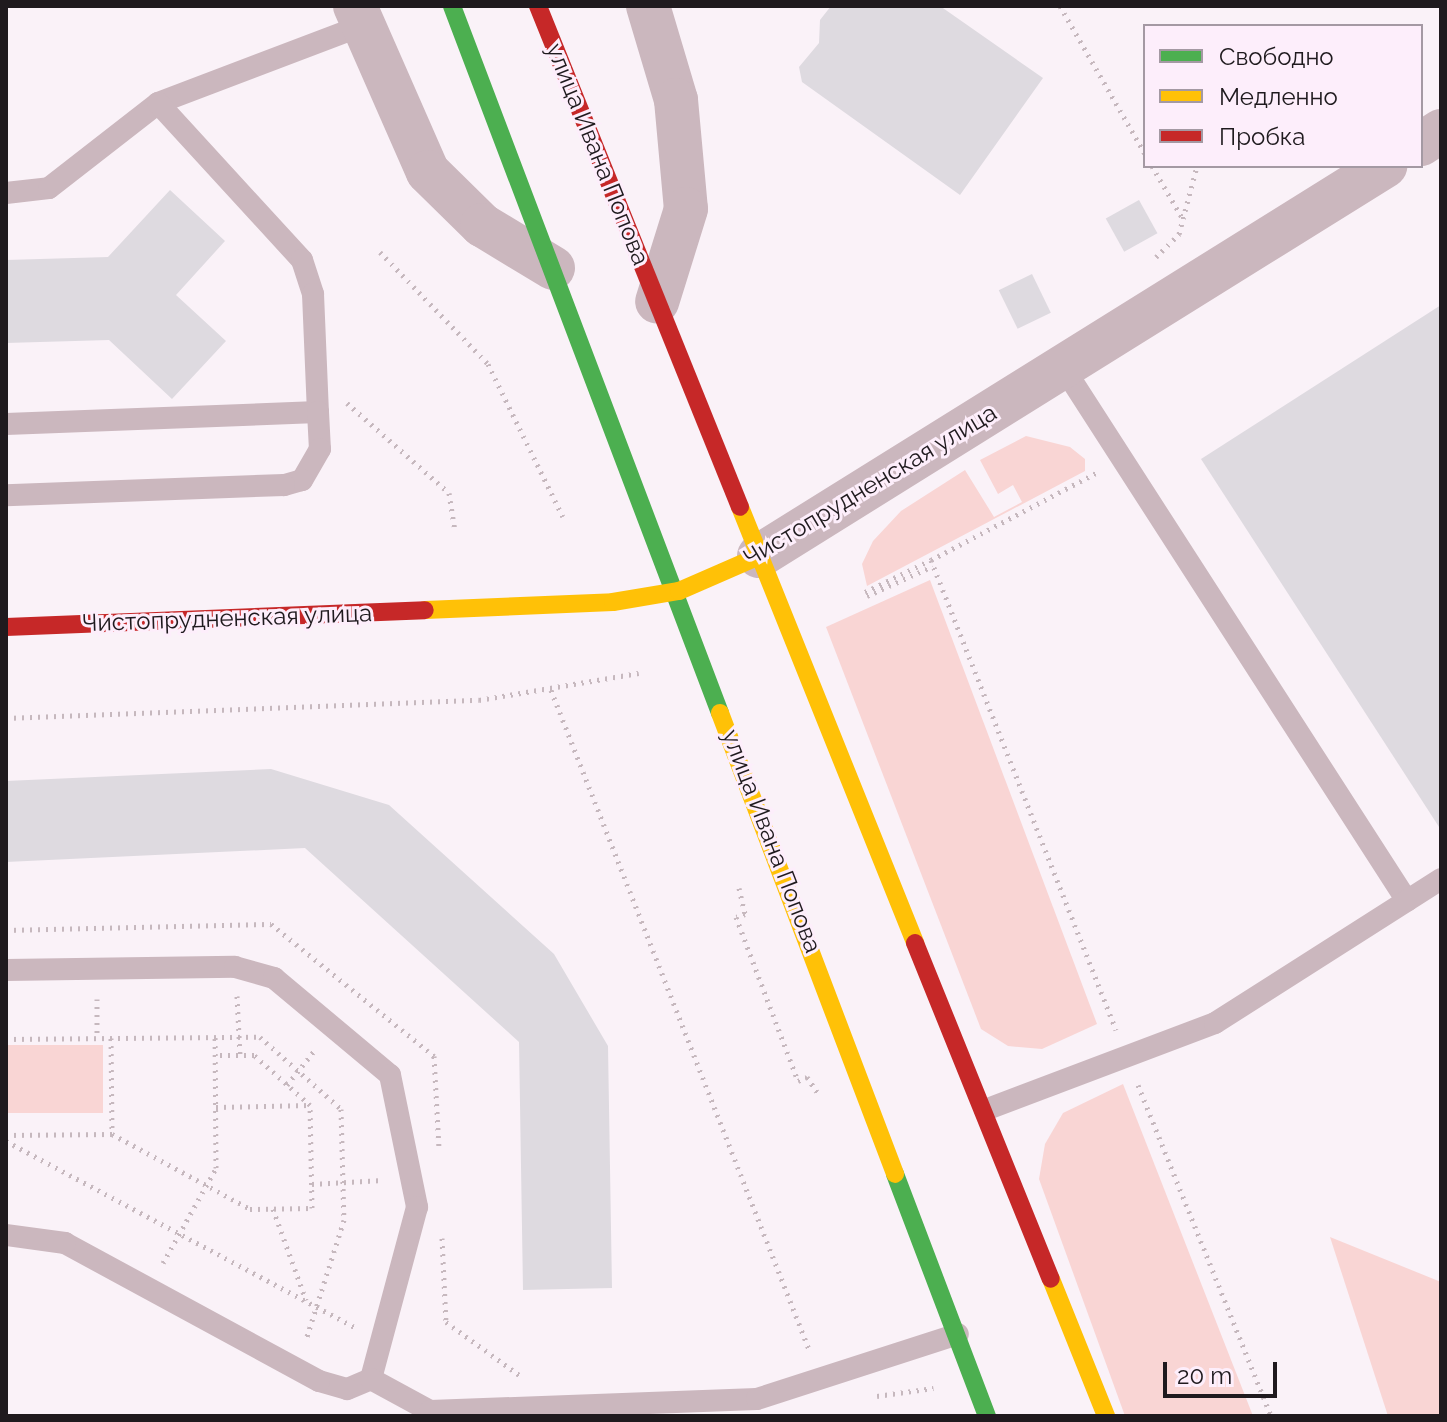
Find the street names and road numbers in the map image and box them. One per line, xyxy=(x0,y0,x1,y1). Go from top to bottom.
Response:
street label: улица Ивана Попова xyxy=(540,39,656,269)
street label: Чистопрудненская улица xyxy=(738,398,1002,572)
street label: Чистопрудненская улица xyxy=(81,599,373,637)
street label: улица Ивана Попова xyxy=(716,725,828,957)

